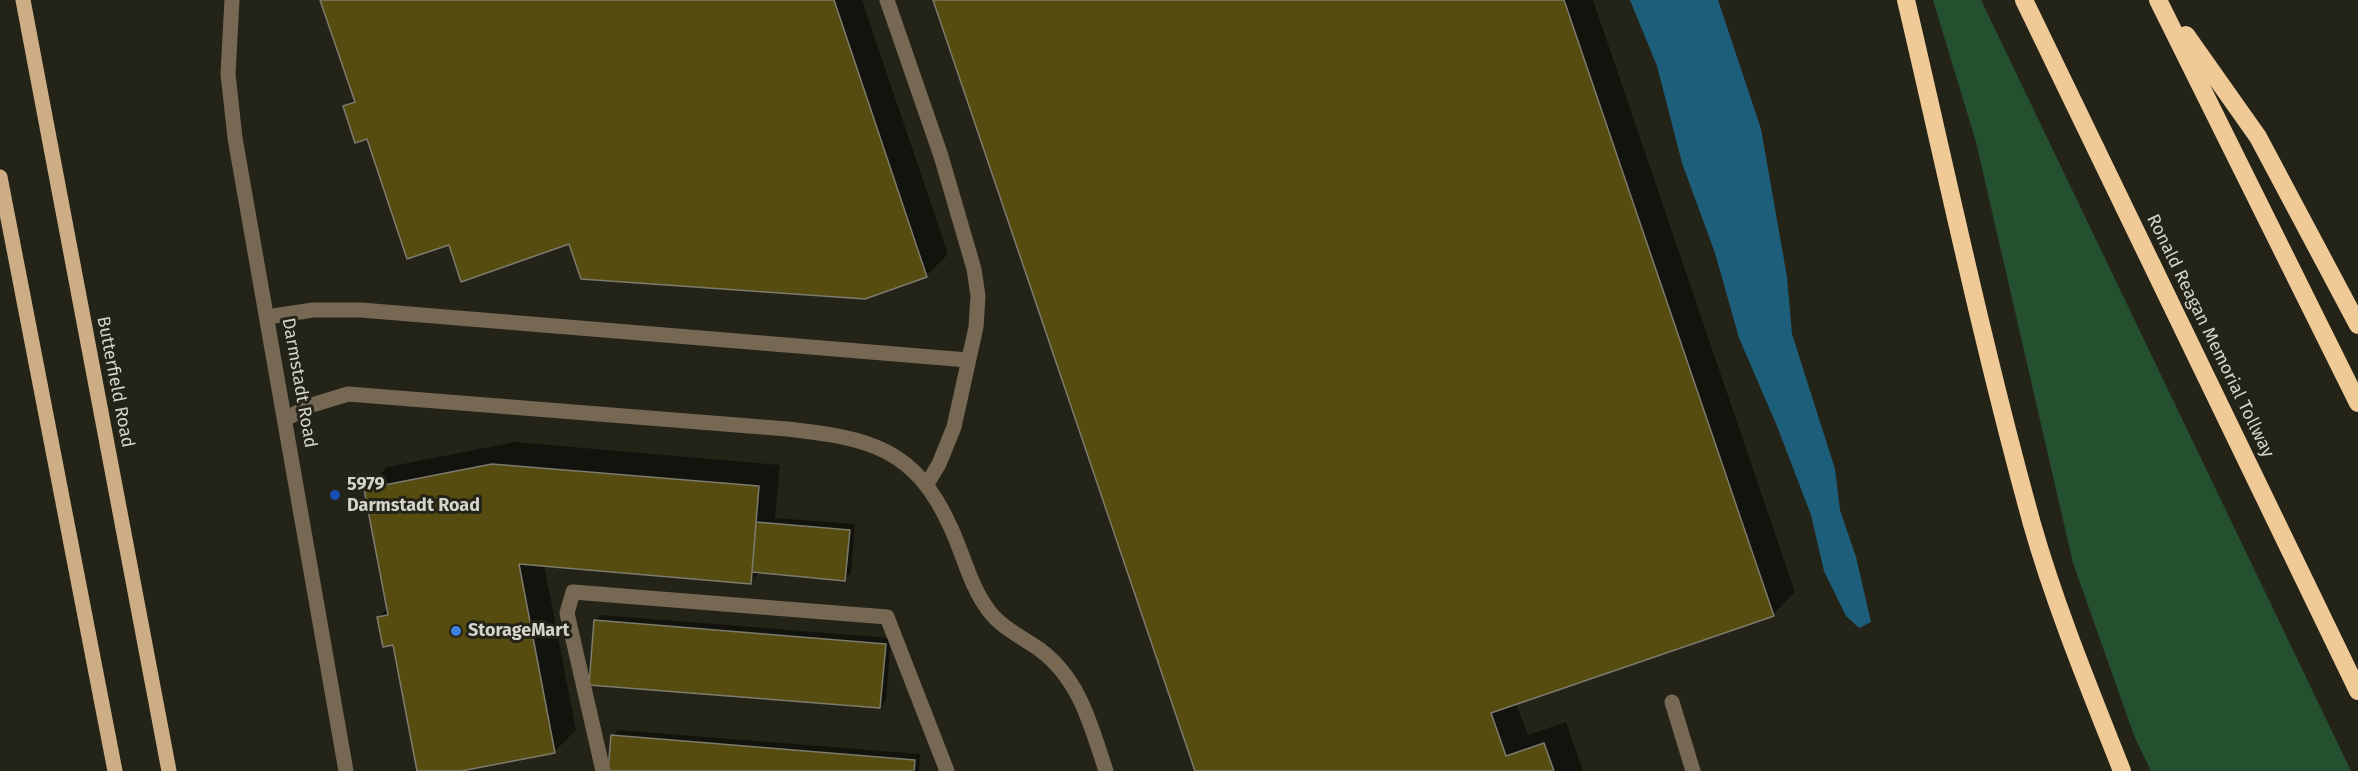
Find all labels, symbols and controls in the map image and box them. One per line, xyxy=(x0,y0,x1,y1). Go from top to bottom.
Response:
street label: Ronald Reagan Memorial Tollway xyxy=(2142,211,2278,461)
street label: Butterfield Road xyxy=(92,315,138,449)
street label: Darmstadt Road xyxy=(277,316,321,450)
place label: 5979 Darmstadt Road xyxy=(347,474,480,516)
marker: 5979 Darmstadt Road xyxy=(328,488,342,502)
place label: StorageMart xyxy=(468,620,569,642)
marker: StorageMart xyxy=(449,624,463,638)

